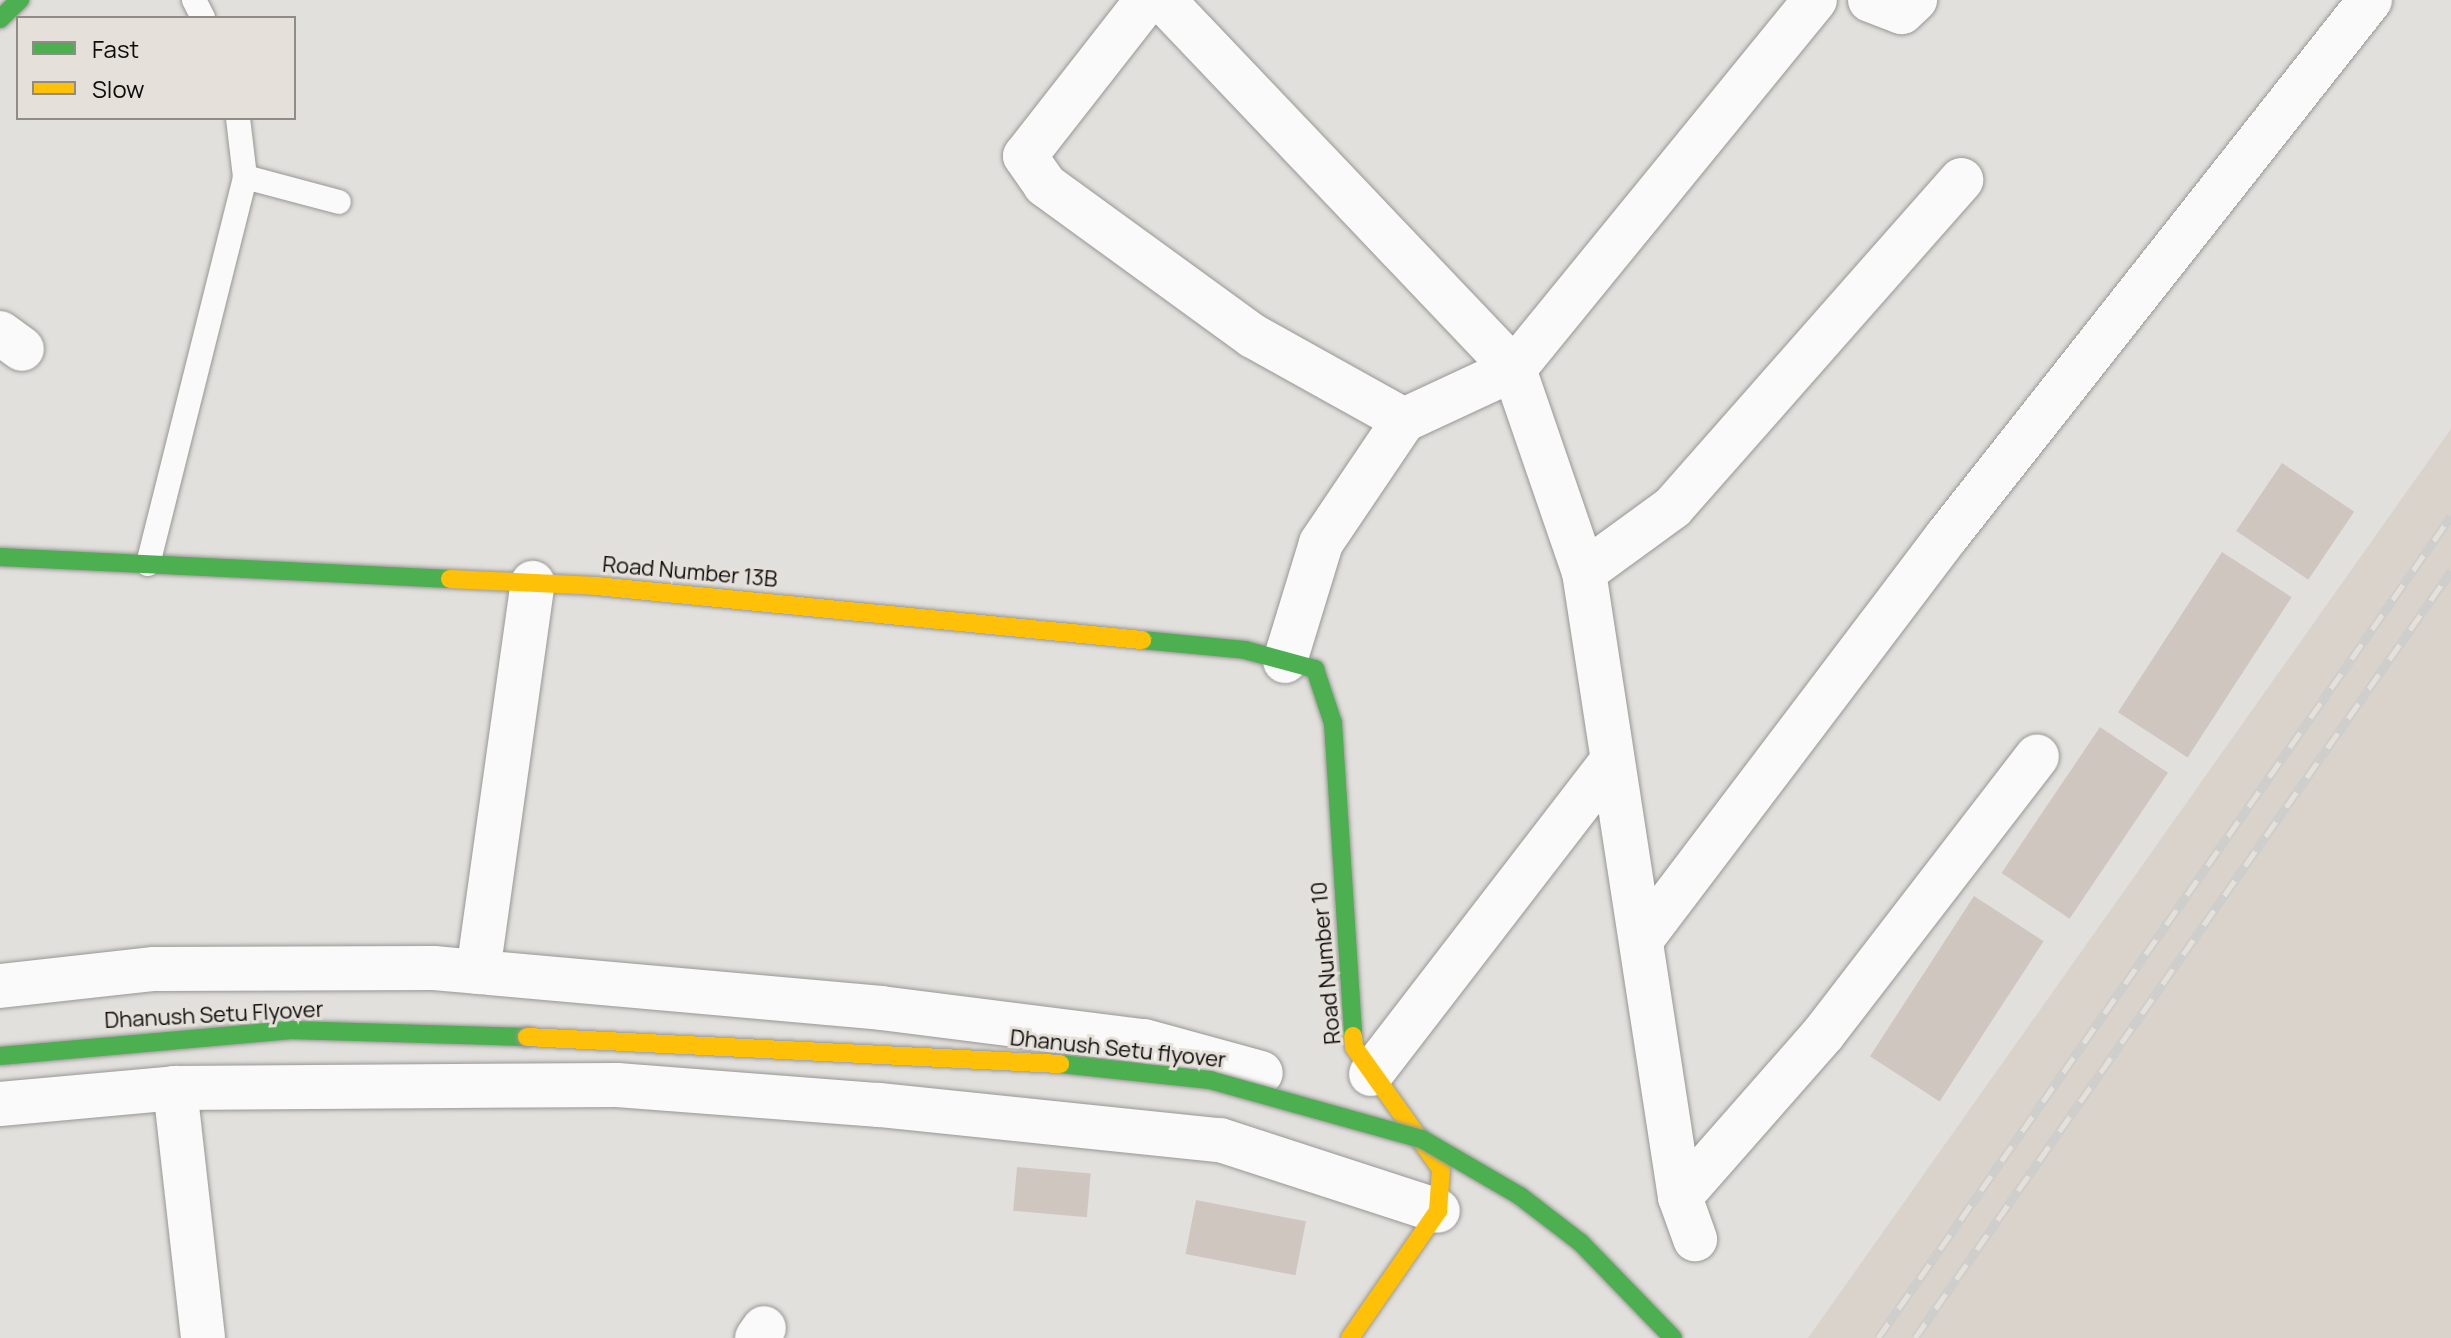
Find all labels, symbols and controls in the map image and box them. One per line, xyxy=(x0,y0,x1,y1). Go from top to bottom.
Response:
legend xyxy=(16,16,296,120)
text: Fast xyxy=(92,32,139,65)
text: Slow xyxy=(92,72,145,105)
street label: Road Number 13B xyxy=(601,551,779,593)
street label: Road Number 10 xyxy=(1306,880,1346,1046)
street label: Dhanush Setu Flyover xyxy=(104,996,324,1034)
street label: Dhanush Setu flyover xyxy=(1009,1025,1227,1073)

